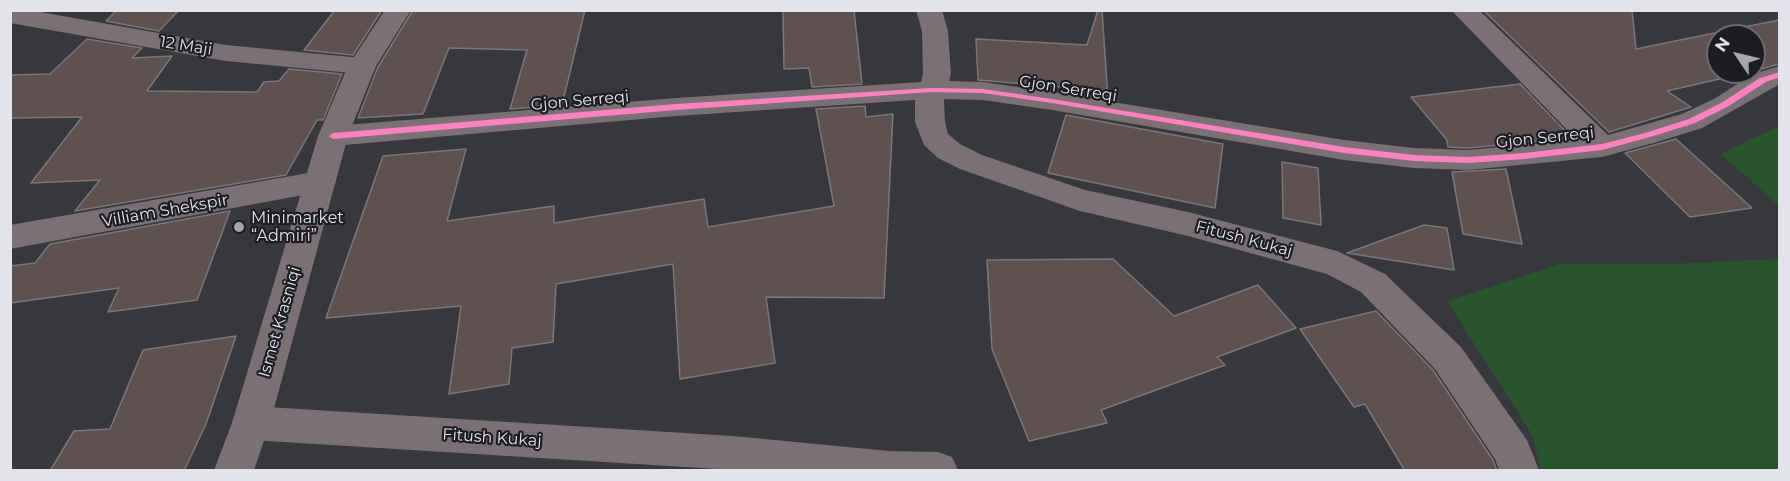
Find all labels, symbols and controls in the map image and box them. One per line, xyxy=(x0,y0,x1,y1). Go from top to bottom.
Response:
north arrow xyxy=(1706,24,1766,84)
street label: 12 Maji xyxy=(159,32,213,60)
text: N xyxy=(1711,34,1734,55)
street label: Gjon Serreqi xyxy=(1018,72,1118,106)
street label: Gjon Serreqi xyxy=(530,87,630,115)
street label: Gjon Serreqi xyxy=(1495,123,1595,153)
street label: Villiam Shekspir xyxy=(100,190,230,232)
place label: Minimarket “Admiri” xyxy=(251,208,344,246)
street label: Fitush Kukaj xyxy=(1194,217,1294,261)
marker: Minimarket “Admiri” xyxy=(232,220,246,234)
street label: Ismet Krasniqi xyxy=(255,264,305,380)
street label: Fitush Kukaj xyxy=(442,425,542,451)

